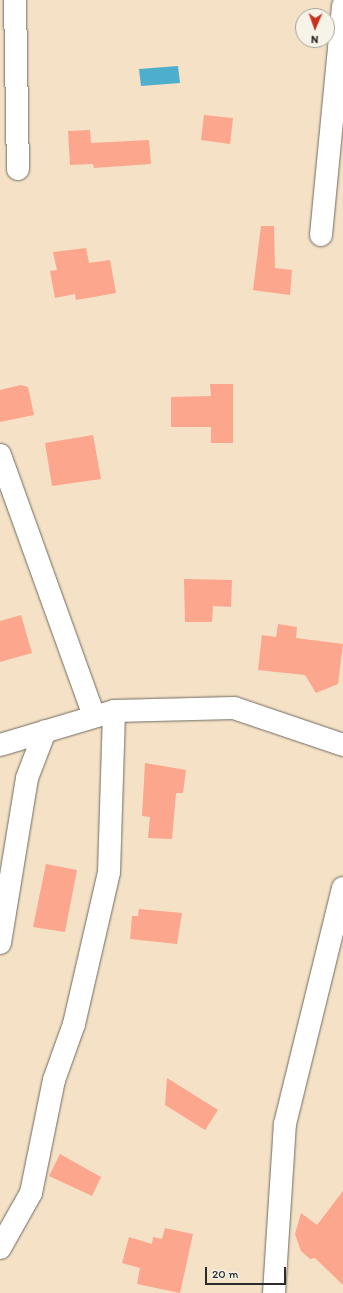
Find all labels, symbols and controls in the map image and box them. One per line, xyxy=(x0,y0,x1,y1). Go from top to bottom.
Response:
north arrow xyxy=(295,8,335,48)
text: N xyxy=(311,33,319,46)
scale bar xyxy=(207,1259,288,1285)
text: 20 m xyxy=(212,1267,239,1281)

